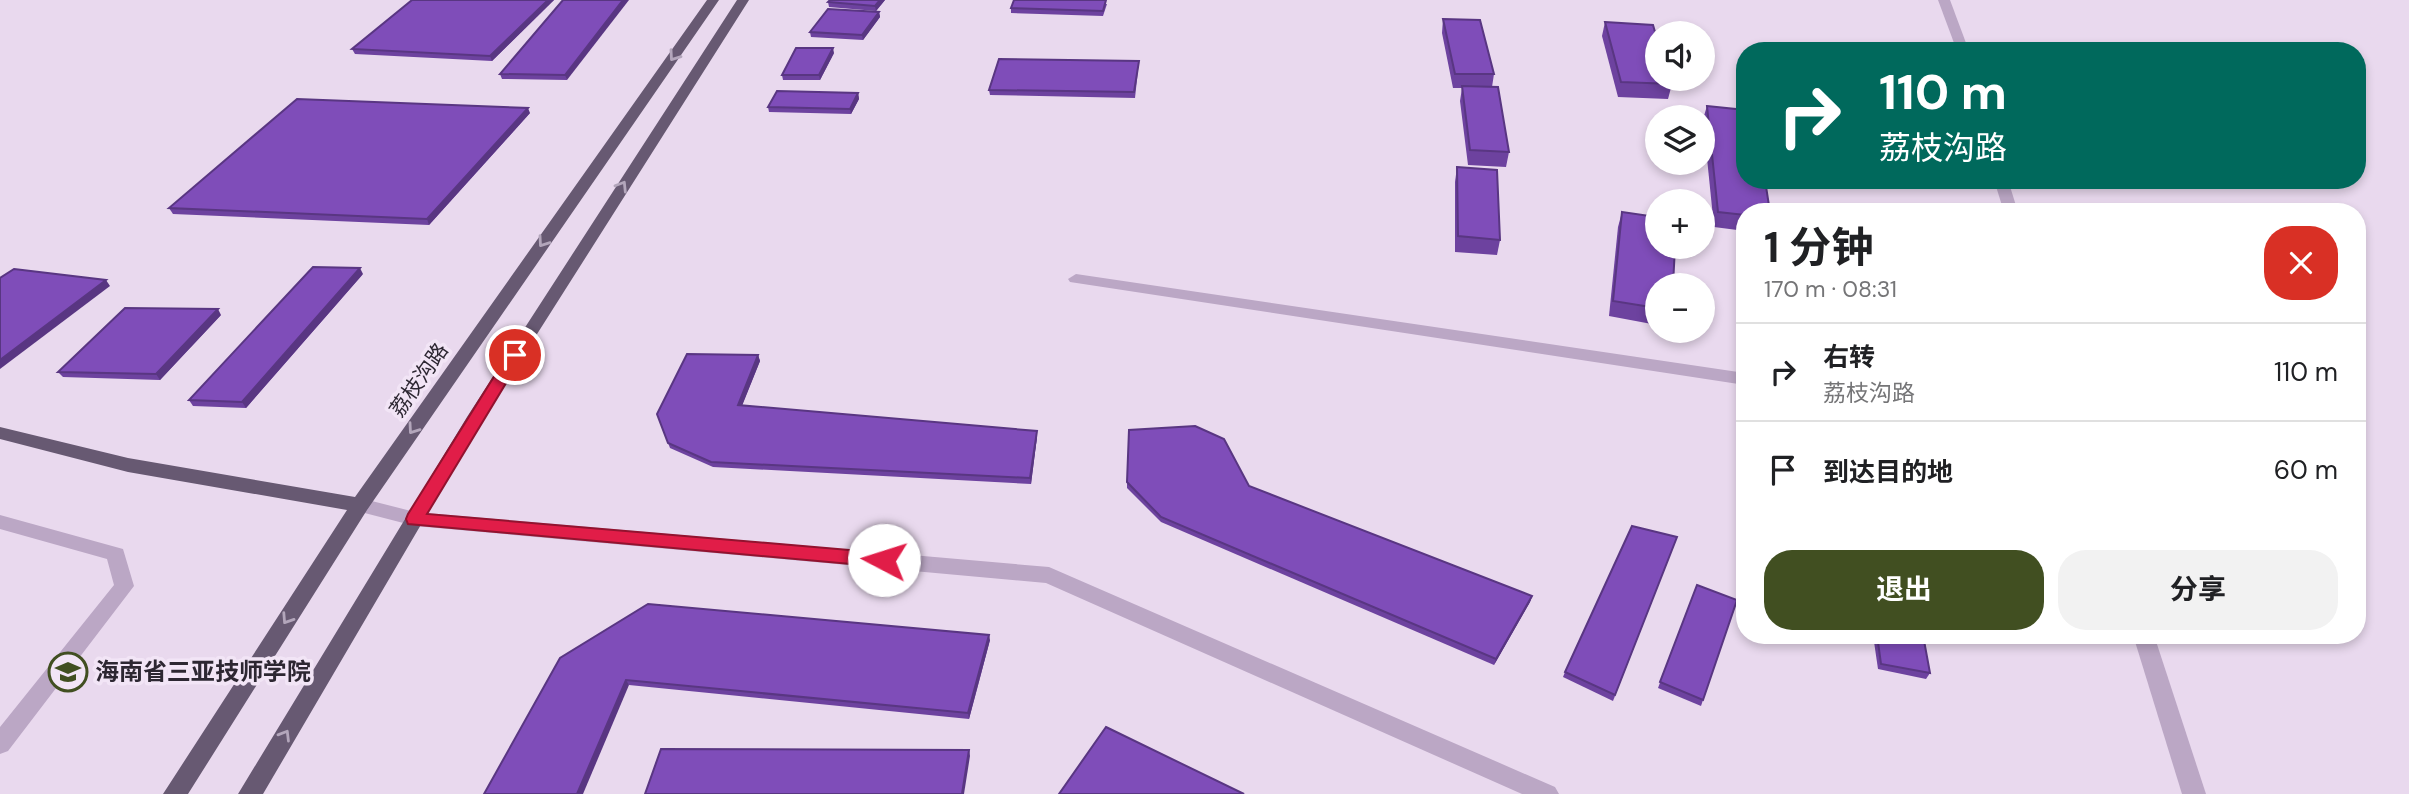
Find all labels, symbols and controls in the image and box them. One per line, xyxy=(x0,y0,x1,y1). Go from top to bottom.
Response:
map controls xyxy=(1645,21,1715,343)
button: sound xyxy=(1645,21,1715,91)
one-way arrow xyxy=(670,48,682,61)
text: 110 m xyxy=(1879,60,2007,124)
icon: right xyxy=(1764,70,1855,161)
button: layers xyxy=(1645,105,1715,175)
text: 荔枝沟路 xyxy=(1879,127,2007,169)
one-way arrow xyxy=(613,181,626,194)
button: + xyxy=(1645,189,1715,259)
text: 1 分钟 xyxy=(1764,220,1873,275)
button: close xyxy=(2264,226,2338,300)
one-way arrow xyxy=(539,234,551,247)
button: − xyxy=(1645,273,1715,343)
text: 170 m · 08:31 xyxy=(1764,274,1897,304)
pin xyxy=(485,325,545,385)
icon: arrive xyxy=(496,336,534,374)
street label: 荔枝沟路 xyxy=(383,338,455,422)
text: 右转 xyxy=(1823,340,1875,374)
icon: right xyxy=(1764,353,1802,391)
text: 110 m xyxy=(2274,355,2338,389)
text: 荔枝沟路 xyxy=(1823,378,1915,408)
one-way arrow xyxy=(409,421,421,434)
icon: arrive xyxy=(1764,451,1802,489)
text: 60 m xyxy=(2274,453,2338,487)
text: 到达目的地 xyxy=(1823,455,1953,489)
position arrow xyxy=(847,523,921,597)
button: 退出 xyxy=(1764,550,2044,630)
button: 分享 xyxy=(2058,550,2338,630)
one-way arrow xyxy=(283,611,296,624)
school or university icon: 海南省三亚技师学院 xyxy=(47,651,89,693)
place label: 海南省三亚技师学院 xyxy=(95,656,311,687)
one-way arrow xyxy=(277,730,290,743)

